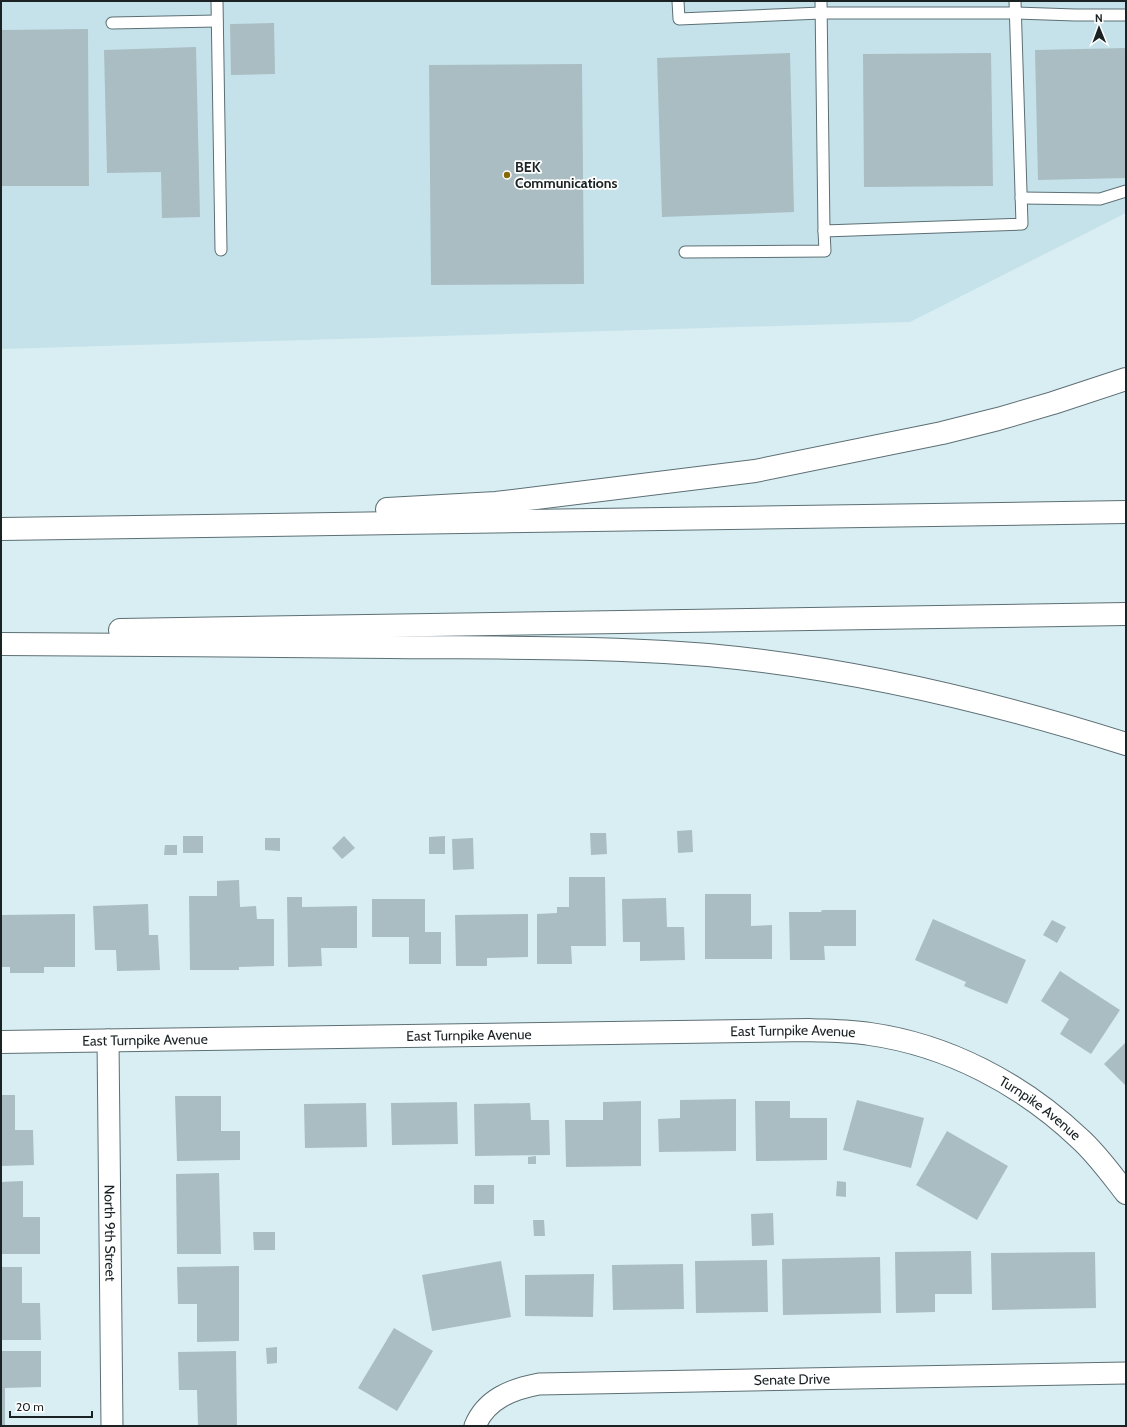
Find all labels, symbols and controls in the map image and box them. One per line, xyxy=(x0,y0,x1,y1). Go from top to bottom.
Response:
north arrow xyxy=(1079,8,1119,48)
text: N xyxy=(1095,11,1103,25)
place label: BEK Communications xyxy=(515,158,618,192)
marker: BEK Communications xyxy=(502,170,512,180)
street label: East Turnpike Avenue xyxy=(730,1021,856,1041)
street label: East Turnpike Avenue xyxy=(406,1025,532,1045)
street label: East Turnpike Avenue xyxy=(82,1030,208,1050)
street label: Turnpike Avenue xyxy=(996,1072,1085,1144)
street label: North 9th Street xyxy=(100,1185,120,1282)
street label: Senate Drive xyxy=(754,1370,830,1389)
scale bar xyxy=(10,1393,92,1419)
text: 20 m xyxy=(16,1399,44,1414)

